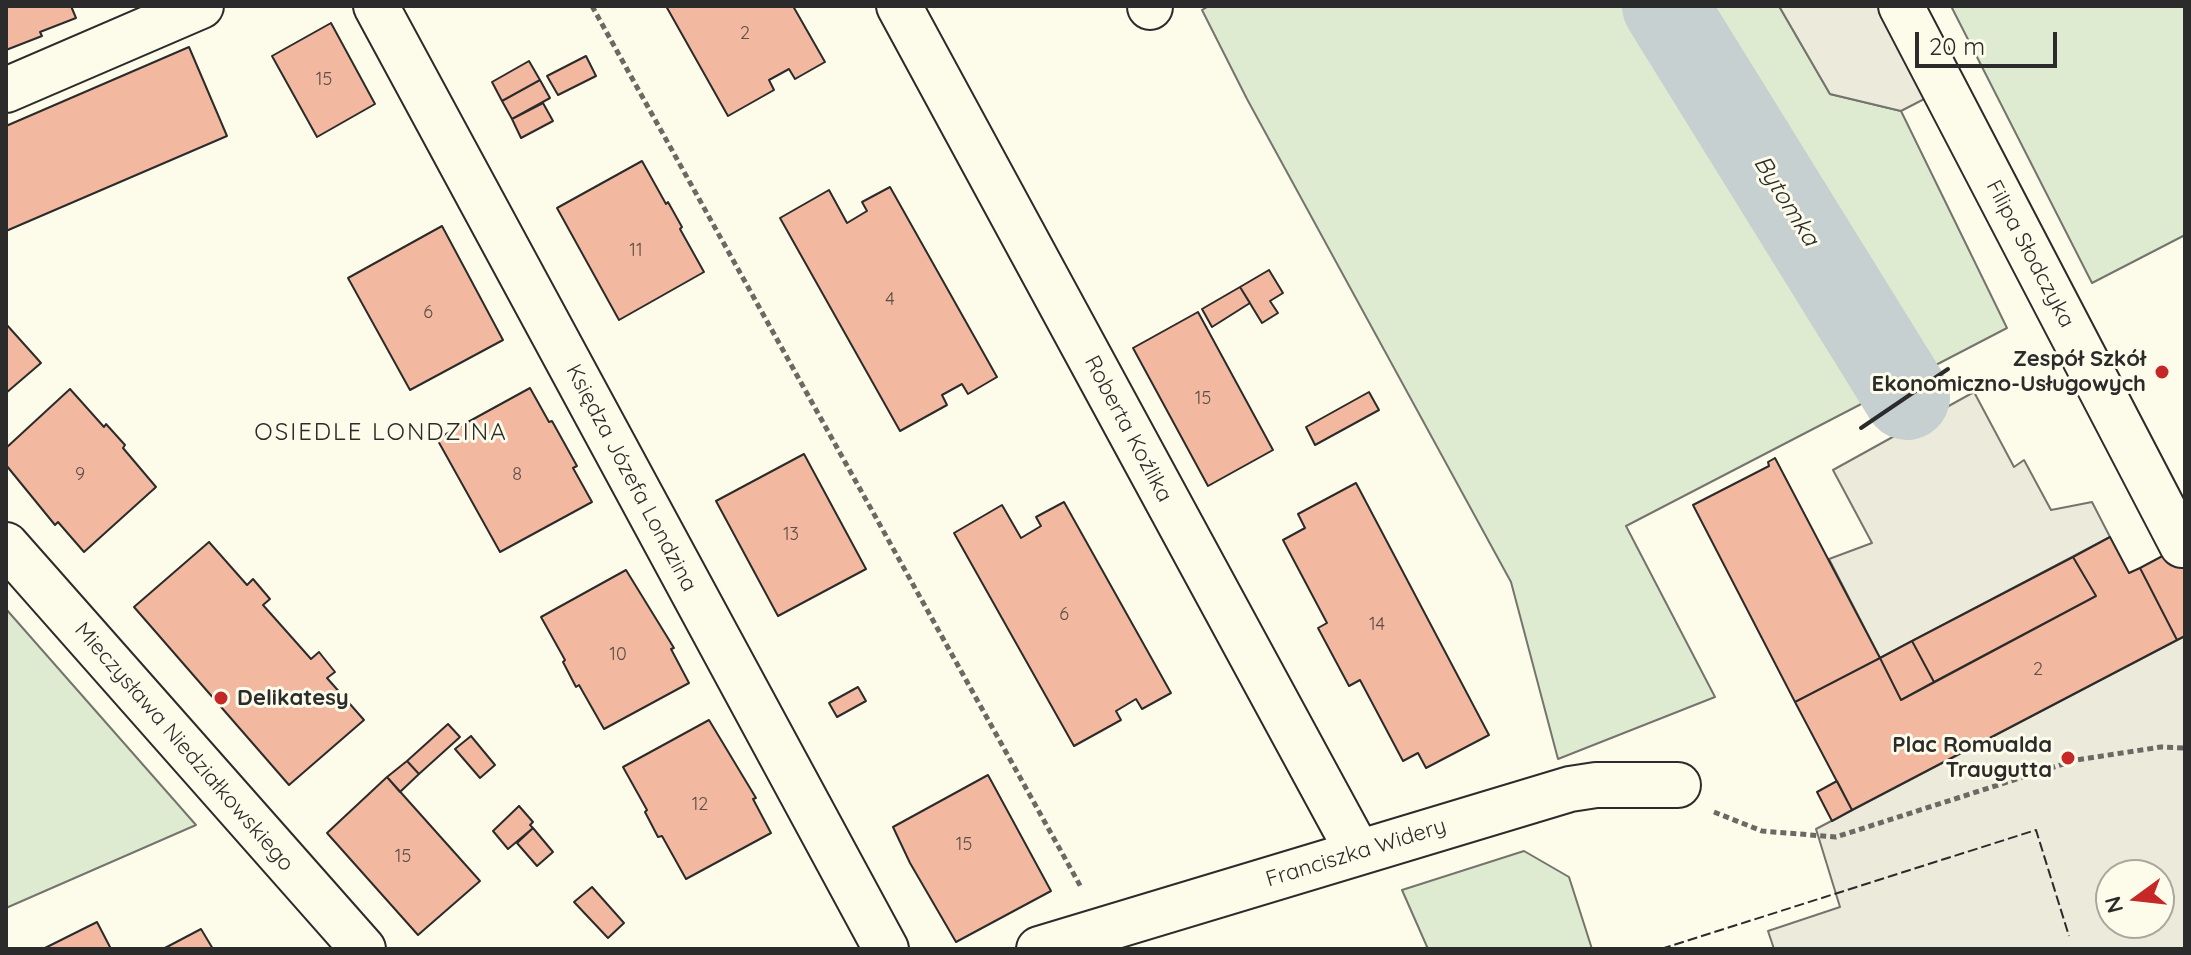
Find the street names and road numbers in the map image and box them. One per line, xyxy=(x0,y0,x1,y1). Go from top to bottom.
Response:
street label: Filipa Słodczyka xyxy=(1980,176,2080,332)
street label: Roberta Koźlika xyxy=(1078,351,1178,507)
street label: Księdza Józefa Londzina xyxy=(560,360,702,596)
street label: Mieczysława Niedziałkowskiego xyxy=(69,617,299,877)
street label: Franciszka Widery xyxy=(1263,813,1449,893)

